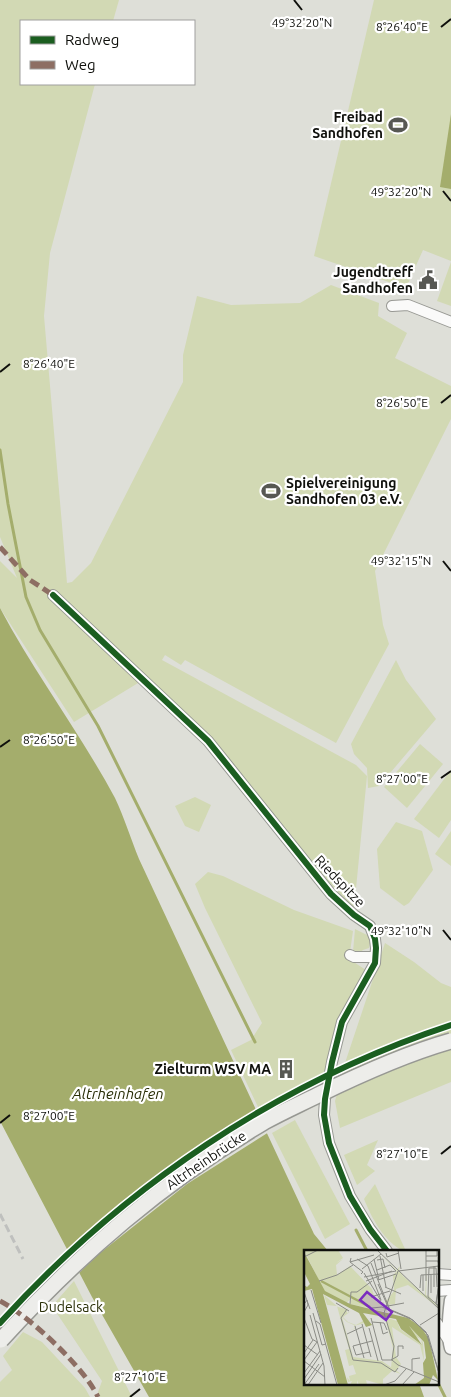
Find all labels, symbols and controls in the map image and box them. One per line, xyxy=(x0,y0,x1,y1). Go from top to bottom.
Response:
text: 49°32'20"N xyxy=(272,16,332,29)
legend xyxy=(20,20,195,85)
text: 8°26'40"E xyxy=(376,20,428,33)
text: Radweg xyxy=(65,31,119,48)
text: Weg xyxy=(65,56,96,73)
place label: Freibad Sandhofen xyxy=(312,109,383,141)
sports icon: Freibad Sandhofen xyxy=(387,114,409,136)
text: 49°32'20"N xyxy=(371,185,431,198)
place label: Jugendtreff Sandhofen xyxy=(333,264,413,296)
public building icon: Jugendtreff Sandhofen xyxy=(417,269,439,291)
text: 8°26'40"E xyxy=(23,357,75,370)
text: 8°26'50"E xyxy=(376,396,428,409)
place label: Spielvereinigung Sandhofen 03 e.V. xyxy=(286,475,402,507)
sports icon: Spielvereinigung Sandhofen 03 e.V. xyxy=(260,480,282,502)
text: 49°32'15"N xyxy=(371,554,431,567)
text: 8°26'50"E xyxy=(23,733,75,746)
text: 8°27'00"E xyxy=(376,772,428,785)
street label: Riedspitze xyxy=(312,852,368,910)
text: 49°32'10"N xyxy=(371,924,431,937)
building icon: Zielturm WSV MA xyxy=(275,1058,297,1080)
place label: Zielturm WSV MA xyxy=(154,1061,271,1077)
water label: Altrheinhafen xyxy=(71,1085,164,1102)
text: 8°27'00"E xyxy=(23,1109,75,1122)
street label: Altrheinbrücke xyxy=(163,1127,249,1193)
text: 8°27'10"E xyxy=(376,1147,428,1160)
inset map xyxy=(304,1250,438,1384)
park label: Dudelsack xyxy=(39,1299,103,1315)
text: 8°27'10"E xyxy=(114,1370,166,1383)

